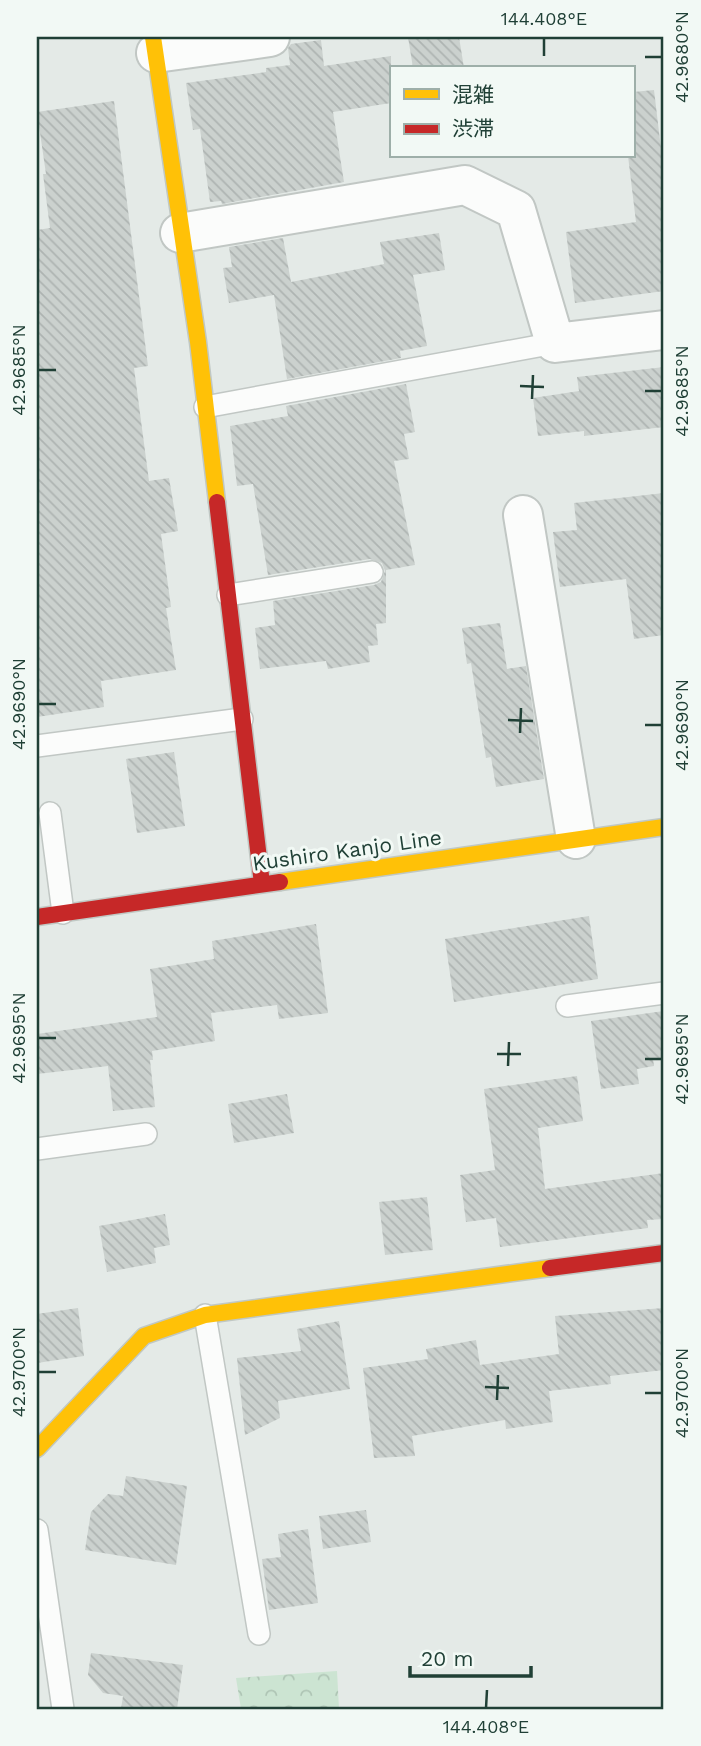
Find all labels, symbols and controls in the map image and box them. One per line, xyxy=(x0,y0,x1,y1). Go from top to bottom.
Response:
text: 144.408°E xyxy=(501,8,587,29)
text: 42.9680°N xyxy=(671,11,692,103)
legend xyxy=(390,66,634,158)
text: 混雑 xyxy=(452,82,494,107)
text: 渋滞 xyxy=(452,116,494,141)
text: 42.9685°N xyxy=(8,324,29,416)
text: 42.9685°N xyxy=(671,345,692,437)
text: 42.9690°N xyxy=(8,658,29,750)
text: 42.9690°N xyxy=(671,679,692,771)
street label: Kushiro Kanjo Line xyxy=(251,824,443,876)
text: 42.9695°N xyxy=(8,992,29,1084)
text: 42.9695°N xyxy=(671,1013,692,1105)
text: 42.9700°N xyxy=(8,1327,29,1417)
text: 42.9700°N xyxy=(671,1348,692,1438)
scale bar xyxy=(410,1634,531,1678)
text: 20 m xyxy=(421,1646,473,1671)
text: 144.408°E xyxy=(443,1716,529,1737)

